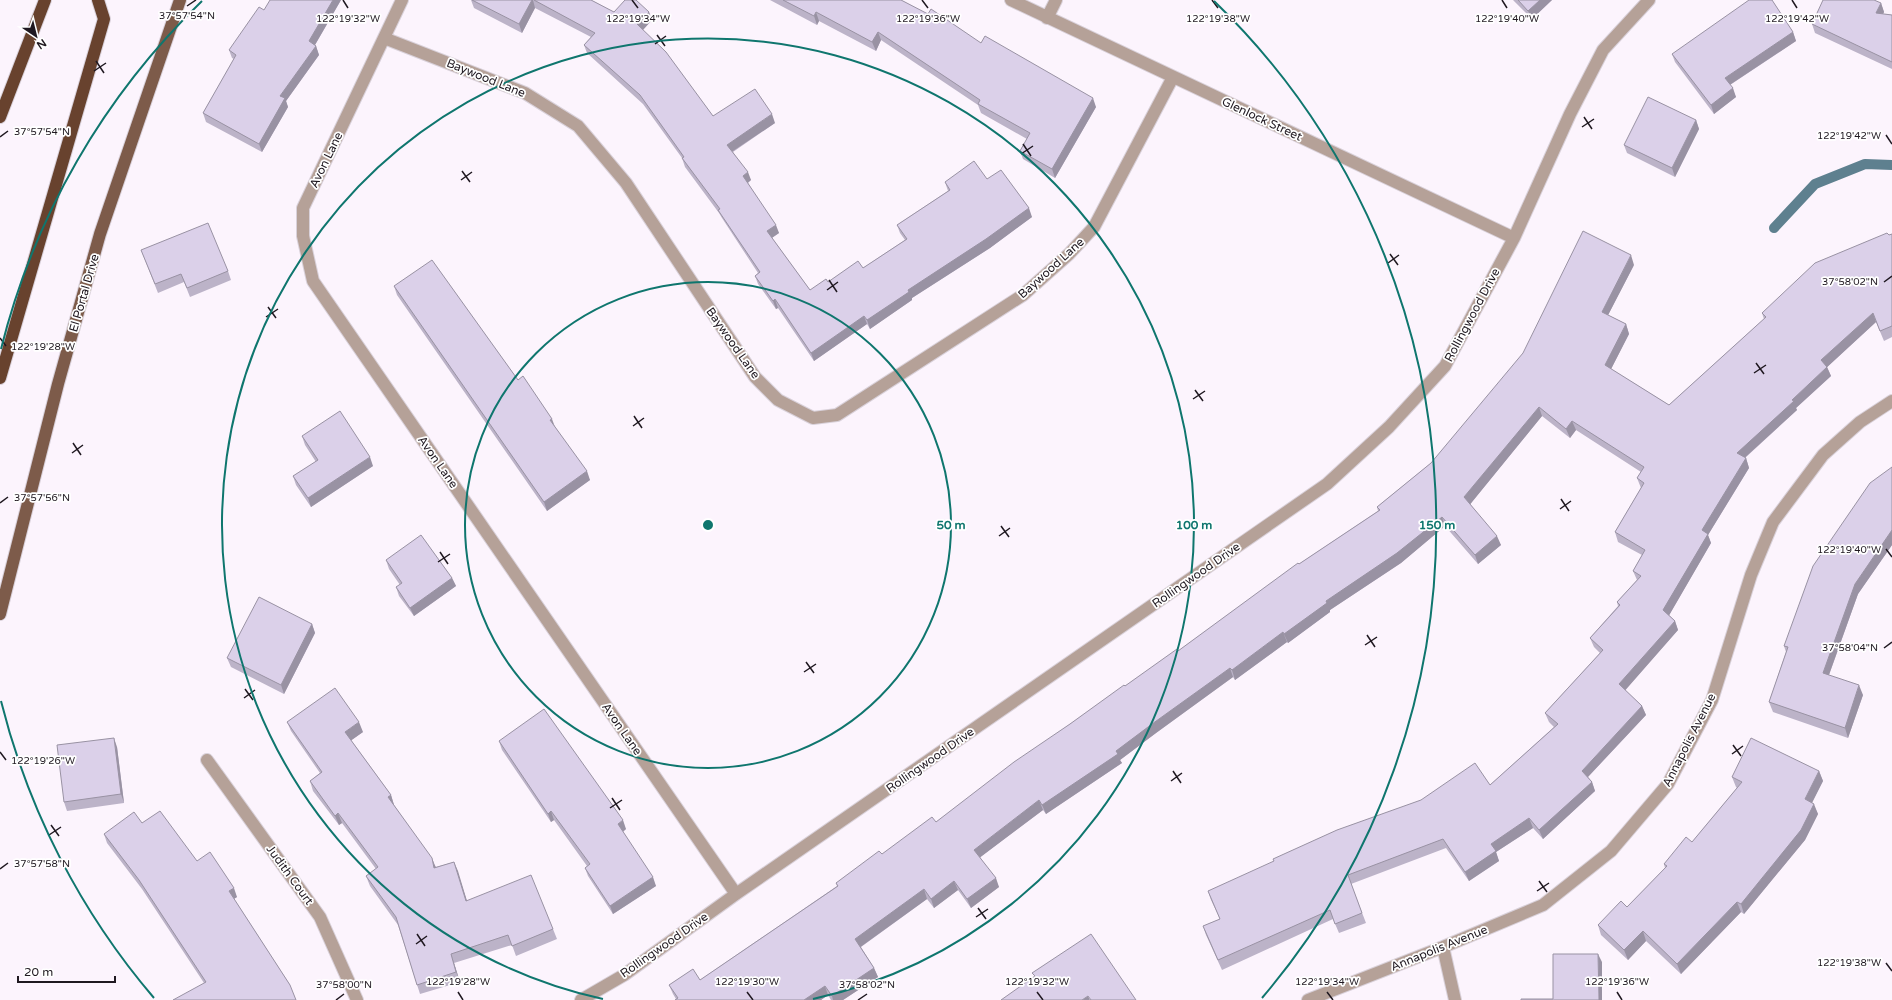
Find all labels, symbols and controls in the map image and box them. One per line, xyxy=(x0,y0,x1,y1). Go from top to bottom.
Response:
text: 37°57'54"N xyxy=(159,10,215,22)
text: 122°19'32"W xyxy=(316,13,380,25)
text: 122°19'34"W xyxy=(606,13,670,25)
text: 122°19'36"W xyxy=(896,13,960,25)
text: 122°19'38"W xyxy=(1186,13,1250,25)
text: 122°19'40"W xyxy=(1475,13,1539,25)
text: 122°19'42"W xyxy=(1765,13,1829,25)
north arrow xyxy=(16,16,56,56)
text: N xyxy=(34,36,49,52)
street label: Baywood Lane xyxy=(445,56,528,100)
street label: Glenlock Street xyxy=(1220,94,1305,144)
text: 37°57'54"N xyxy=(14,126,70,138)
street label: Avon Lane xyxy=(306,130,346,190)
text: 122°19'42"W xyxy=(1817,130,1881,142)
street label: Baywood Lane xyxy=(1015,235,1087,301)
street label: El Portal Drive xyxy=(66,252,102,334)
street label: Rollingwood Drive xyxy=(1441,266,1503,364)
text: 37°58'02"N xyxy=(1822,276,1878,288)
street label: Baywood Lane xyxy=(703,305,763,382)
text: 122°19'28"W xyxy=(11,341,75,353)
street label: Avon Lane xyxy=(415,433,461,491)
text: 37°57'56"N xyxy=(14,492,70,504)
centre of rings xyxy=(701,518,715,532)
text: 50 m xyxy=(936,518,966,532)
text: 100 m xyxy=(1176,518,1212,532)
text: 150 m xyxy=(1419,518,1455,532)
street label: Rollingwood Drive xyxy=(1149,539,1243,611)
text: 122°19'40"W xyxy=(1817,544,1881,556)
text: 37°58'04"N xyxy=(1822,642,1878,654)
street label: Annapolis Avenue xyxy=(1659,691,1719,789)
street label: Avon Lane xyxy=(599,700,645,758)
street label: Rollingwood Drive xyxy=(883,724,977,796)
text: 122°19'26"W xyxy=(11,755,75,767)
street label: Judith Court xyxy=(264,842,317,908)
text: 37°57'58"N xyxy=(14,858,70,870)
street label: Rollingwood Drive xyxy=(617,909,711,981)
street label: Annapolis Avenue xyxy=(1389,922,1490,974)
text: 122°19'38"W xyxy=(1817,957,1881,969)
scale bar xyxy=(18,958,115,984)
text: 20 m xyxy=(24,965,53,979)
text: 122°19'28"W xyxy=(426,976,490,988)
text: 122°19'30"W xyxy=(715,976,779,988)
text: 122°19'32"W xyxy=(1005,976,1069,988)
text: 122°19'34"W xyxy=(1295,976,1359,988)
text: 122°19'36"W xyxy=(1585,976,1649,988)
text: 37°58'00"N xyxy=(316,979,372,991)
text: 37°58'02"N xyxy=(839,979,895,991)

